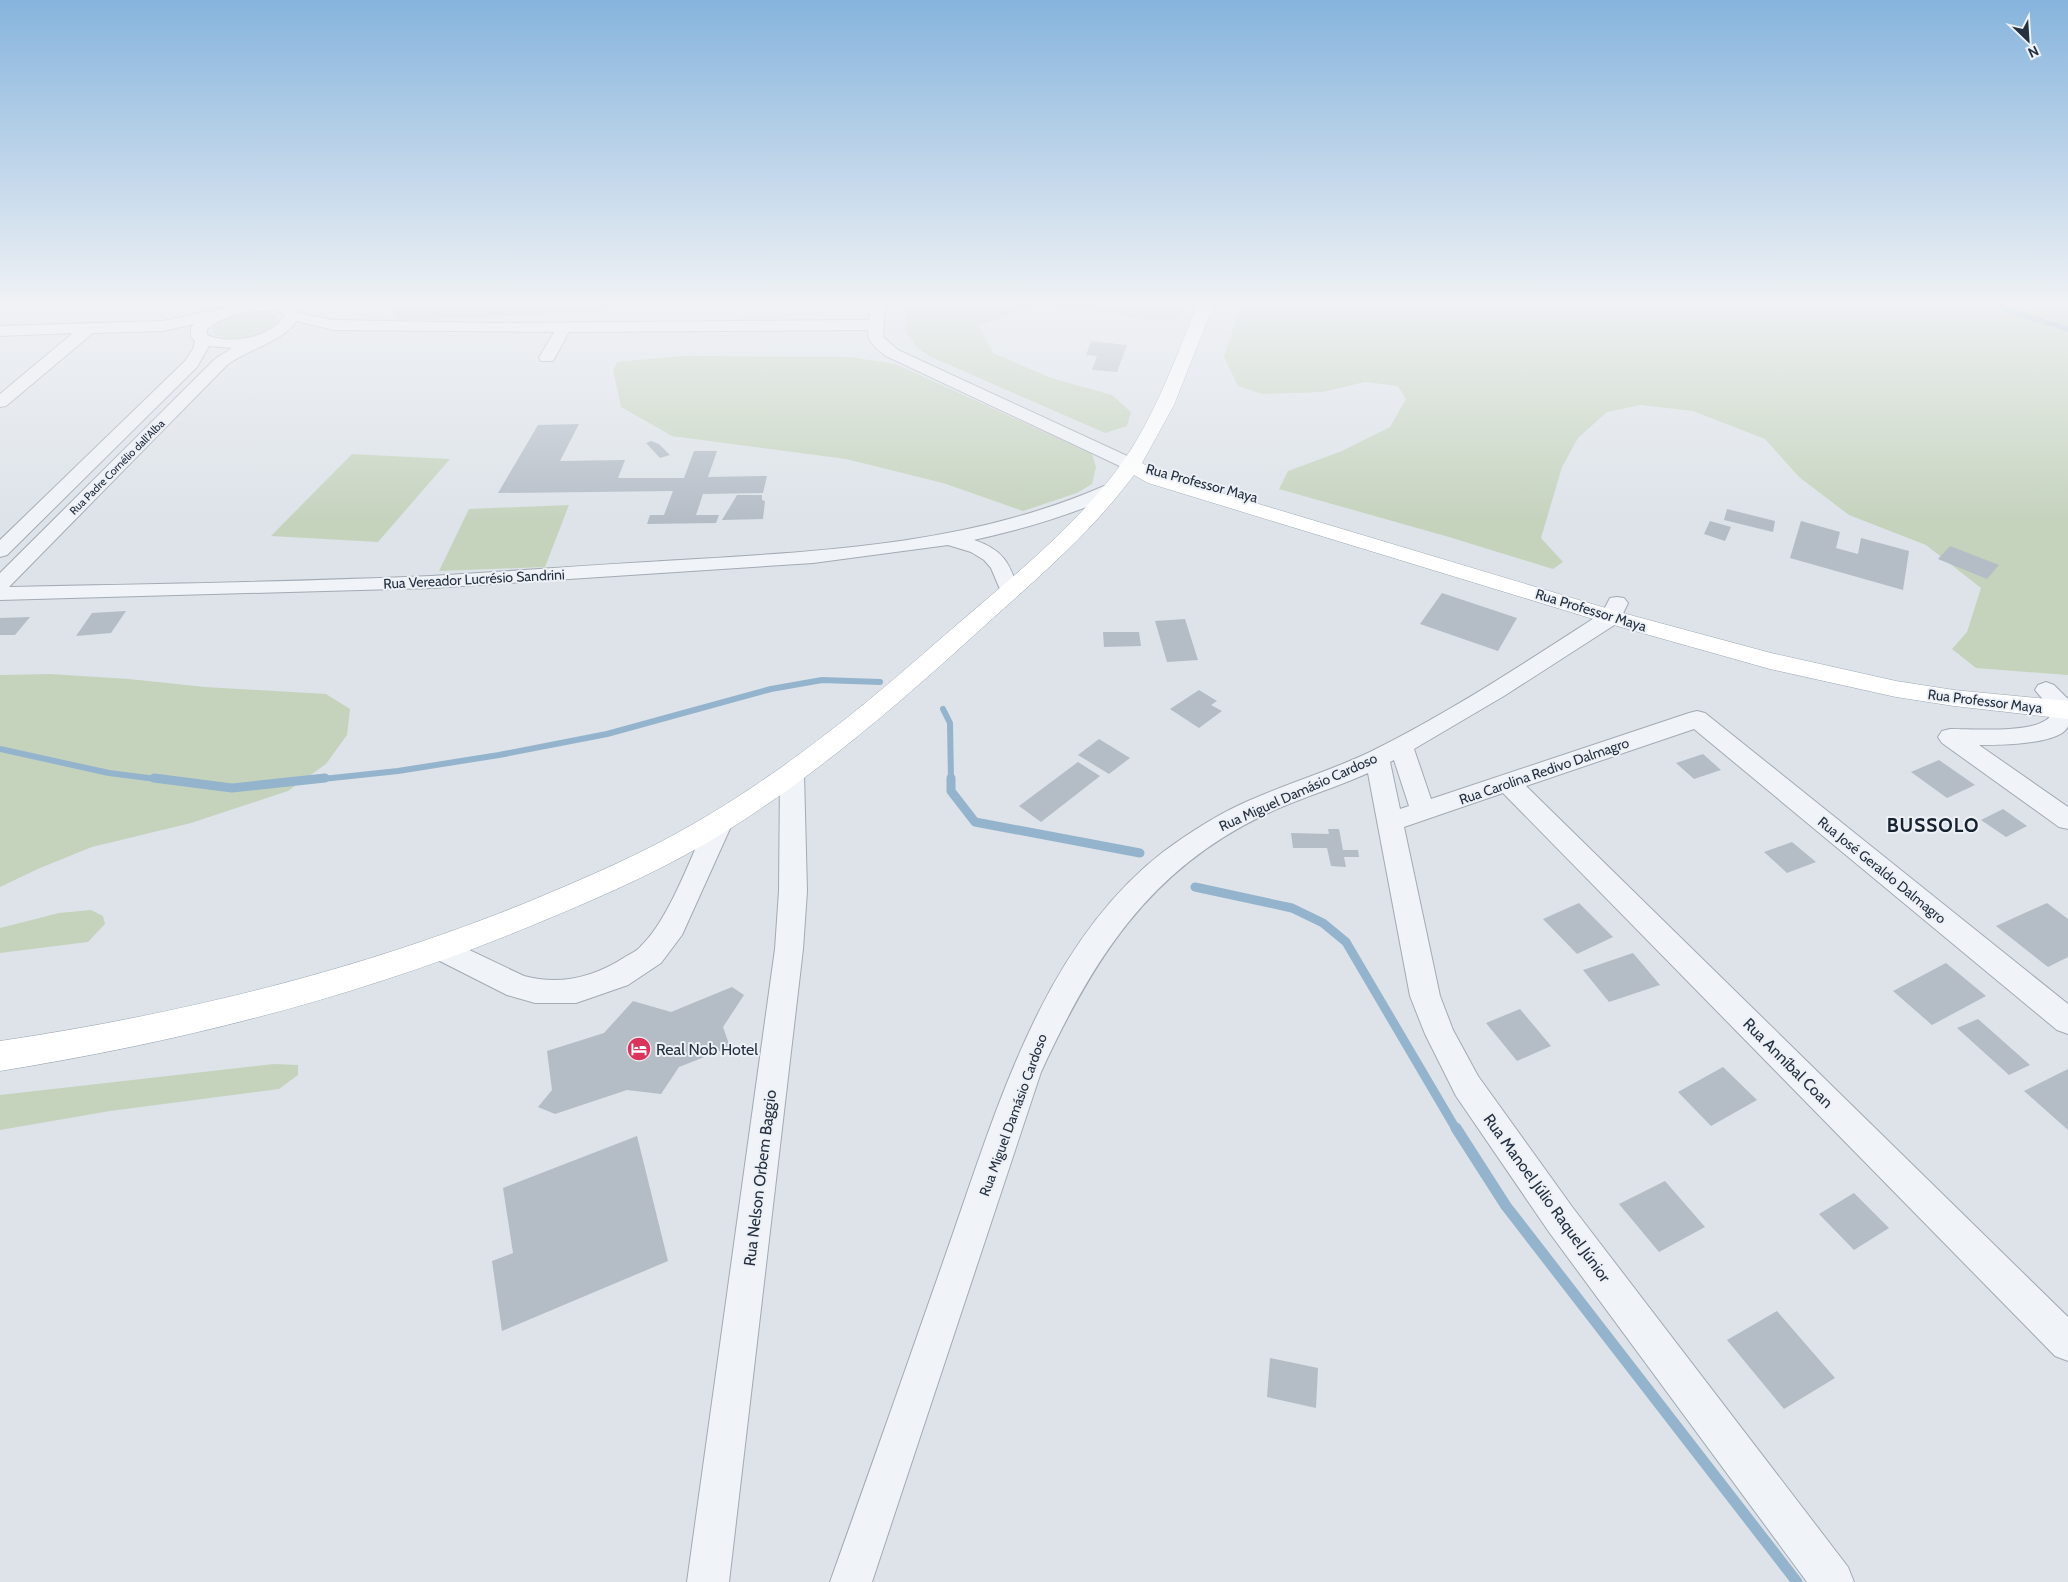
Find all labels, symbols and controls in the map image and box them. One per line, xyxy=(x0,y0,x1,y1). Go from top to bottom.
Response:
north arrow xyxy=(2003,15,2053,65)
text: N xyxy=(2025,42,2042,62)
street label: Rua Padre Cornélio dall'Alba xyxy=(66,416,168,518)
street label: Rua Professor Maya xyxy=(1144,459,1260,507)
street label: Rua Vereador Lucrésio Sandrini xyxy=(383,565,565,593)
street label: Rua Professor Maya xyxy=(1533,585,1649,636)
street label: Rua Professor Maya xyxy=(1927,685,2044,717)
street label: Rua Carolina Redivo Dalmagro xyxy=(1457,733,1632,809)
street label: Rua Miguel Damásio Cardoso xyxy=(1216,749,1380,835)
street label: Rua José Geraldo Dalmagro xyxy=(1814,813,1950,928)
district label: BUSSOLO xyxy=(1887,814,1979,837)
street label: Rua Anníbal Coan xyxy=(1739,1014,1837,1112)
street label: Rua Miguel Damásio Cardoso xyxy=(975,1031,1051,1199)
hotel icon: Real Nob Hotel xyxy=(626,1036,652,1062)
place label: Real Nob Hotel xyxy=(656,1040,758,1059)
street label: Rua Nelson Orbem Baggio xyxy=(740,1088,780,1267)
street label: Rua Manoel Júlio Raquel Júnior xyxy=(1480,1110,1615,1287)

